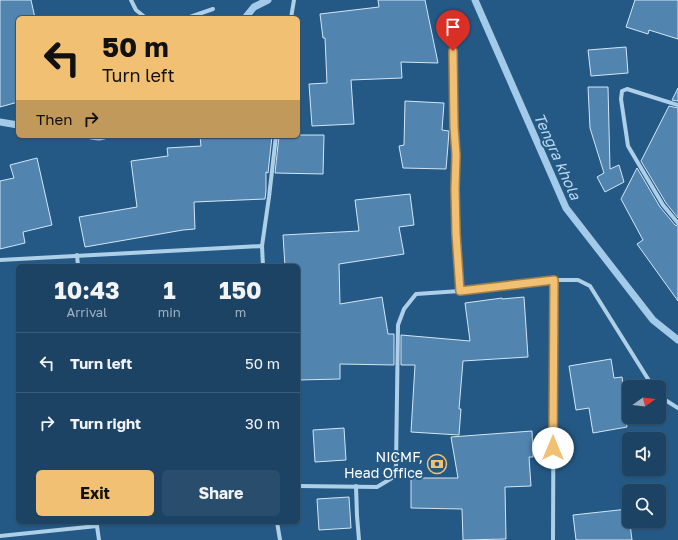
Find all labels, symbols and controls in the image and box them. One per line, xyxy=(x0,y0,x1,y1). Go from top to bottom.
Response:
pin xyxy=(436,10,470,51)
icon: arrive xyxy=(442,16,464,38)
text: 50 m xyxy=(102,30,169,63)
icon: left xyxy=(36,32,88,84)
text: Turn left xyxy=(102,64,175,86)
icon: right xyxy=(80,108,102,130)
text: Then xyxy=(36,110,72,128)
water label: Tengra khola xyxy=(530,110,585,203)
text: 10:43 xyxy=(54,275,120,304)
text: 1 xyxy=(163,275,176,304)
text: 150 xyxy=(219,275,262,304)
text: Arrival xyxy=(67,304,107,320)
text: min xyxy=(158,304,181,320)
text: m xyxy=(235,304,246,320)
icon: left xyxy=(36,352,58,374)
text: Turn left xyxy=(70,354,132,372)
text: 50 m xyxy=(245,354,280,372)
north arrow xyxy=(622,380,666,424)
map controls xyxy=(622,380,666,528)
icon: right xyxy=(36,412,58,434)
text: Turn right xyxy=(70,414,141,432)
text: 30 m xyxy=(245,414,280,432)
position arrow xyxy=(532,427,574,469)
button: sound xyxy=(622,432,666,476)
place label: NICMF, Head Office xyxy=(344,448,423,481)
bank icon: NICMF, Head Office xyxy=(426,453,448,475)
button: Exit xyxy=(36,470,154,516)
button: Share xyxy=(162,470,280,516)
button: search xyxy=(622,484,666,528)

